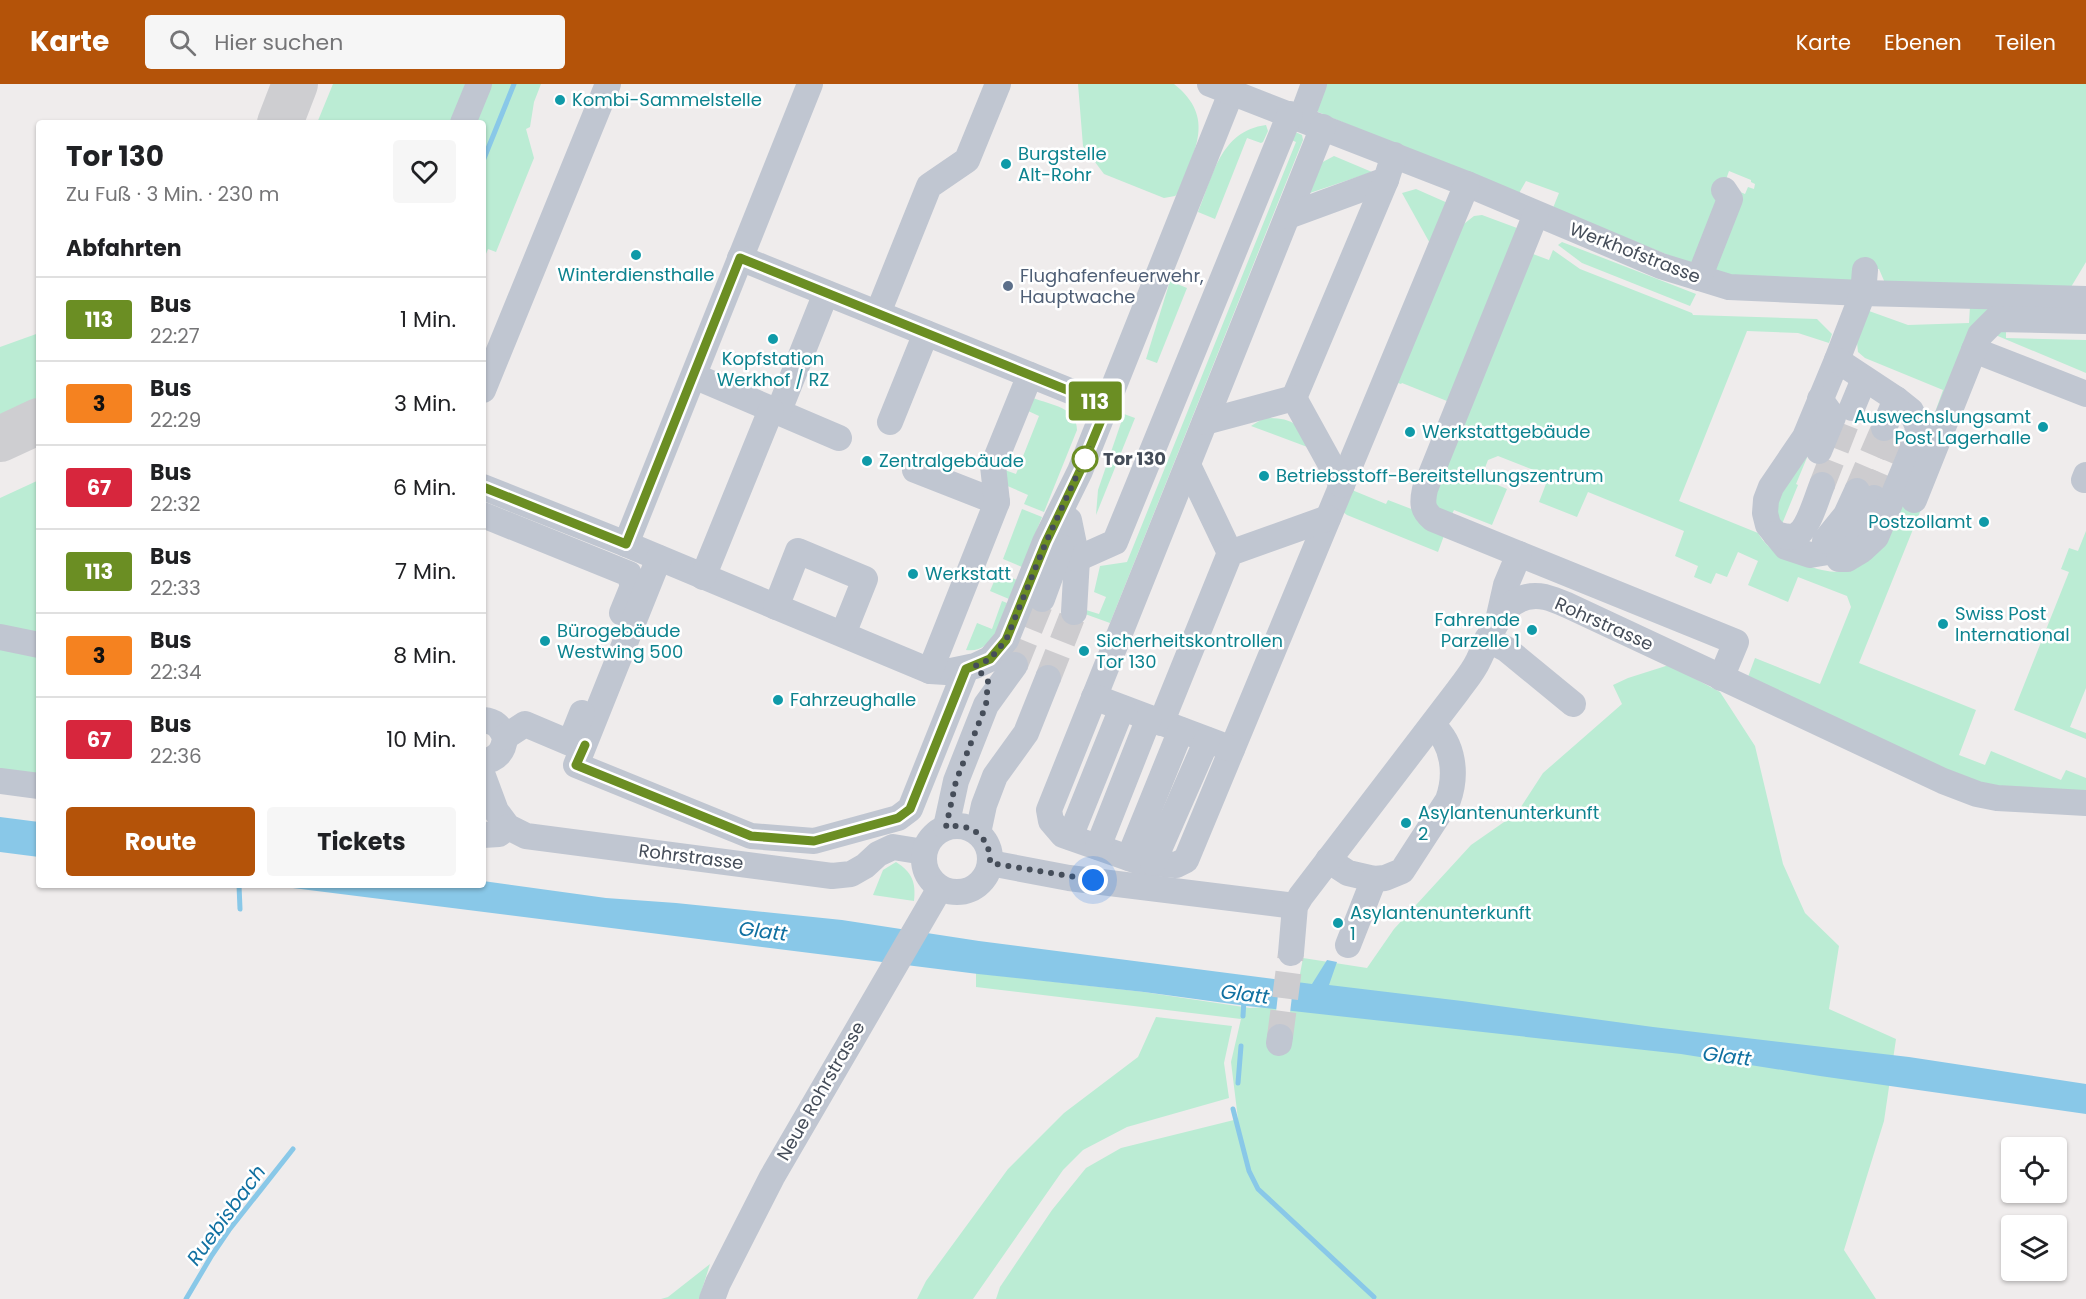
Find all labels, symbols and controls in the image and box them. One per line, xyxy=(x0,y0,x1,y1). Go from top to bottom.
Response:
search box xyxy=(145,15,565,69)
text: Karte xyxy=(30,22,109,61)
icon: search xyxy=(166,26,199,59)
text: Hier suchen xyxy=(214,27,343,58)
text: Karte xyxy=(1796,28,1851,57)
text: Ebenen xyxy=(1884,28,1962,57)
text: Teilen xyxy=(1995,28,2056,57)
place label: Kombi-Sammelstelle xyxy=(572,87,762,112)
marker: Kombi-Sammelstelle xyxy=(553,93,567,107)
text: Tor 130 xyxy=(66,137,164,176)
button: heart xyxy=(393,140,456,203)
place label: Burgstelle Alt-Rohr xyxy=(1018,141,1107,187)
marker: Burgstelle Alt-Rohr xyxy=(999,157,1013,171)
text: Zu Fuß · 3 Min. · 230 m xyxy=(66,180,279,208)
street label: Werkhofstrasse xyxy=(1566,216,1704,289)
text: Abfahrten xyxy=(66,233,182,264)
marker: Winterdiensthalle xyxy=(629,248,643,262)
place label: Winterdiensthalle xyxy=(558,262,714,287)
place label: Flughafenfeuerwehr, Hauptwache xyxy=(1020,263,1204,309)
marker: Flughafenfeuerwehr, Hauptwache xyxy=(1001,279,1015,293)
text: Bus xyxy=(150,289,192,320)
text: 1 Min. xyxy=(400,304,456,335)
text: 113 xyxy=(85,305,113,334)
text: 22:27 xyxy=(150,322,200,350)
marker: Kopfstation Werkhof / RZ xyxy=(766,332,780,346)
place label: Kopfstation Werkhof / RZ xyxy=(717,346,829,392)
text: Bus xyxy=(150,373,192,404)
line badge: 113 xyxy=(1060,382,1130,420)
text: 113 xyxy=(1081,387,1109,416)
text: 3 Min. xyxy=(394,388,456,419)
text: 3 xyxy=(93,389,105,418)
place label: Auswechslungsamt Post Lagerhalle xyxy=(1854,404,2031,450)
text: 22:29 xyxy=(150,406,201,434)
place label: Werkstattgebäude xyxy=(1422,419,1590,444)
marker: Auswechslungsamt Post Lagerhalle xyxy=(2036,420,2050,434)
marker: Werkstattgebäude xyxy=(1403,425,1417,439)
marker: Tor 130 xyxy=(1072,446,1098,472)
place label: Tor 130 xyxy=(1103,446,1166,471)
place label: Zentralgebäude xyxy=(879,448,1024,473)
marker: Zentralgebäude xyxy=(860,454,874,468)
text: Bus xyxy=(150,457,192,488)
place label: Betriebsstoff-Bereitstellungszentrum xyxy=(1276,463,1604,488)
marker: Betriebsstoff-Bereitstellungszentrum xyxy=(1257,469,1271,483)
text: 6 Min. xyxy=(393,472,456,503)
text: 67 xyxy=(87,473,111,502)
text: 22:32 xyxy=(150,490,201,518)
place label: Postzollamt xyxy=(1868,509,1972,534)
marker: Postzollamt xyxy=(1977,515,1991,529)
text: Bus xyxy=(150,541,192,572)
text: 7 Min. xyxy=(395,556,456,587)
text: 113 xyxy=(85,557,113,586)
place label: Werkstatt xyxy=(925,561,1011,586)
marker: Werkstatt xyxy=(906,567,920,581)
text: 22:33 xyxy=(150,574,201,602)
street label: Rohrstrasse xyxy=(1551,591,1657,656)
place label: Swiss Post International xyxy=(1955,601,2070,647)
place label: Fahrende Parzelle 1 xyxy=(1435,607,1520,653)
marker: Swiss Post International xyxy=(1936,617,1950,631)
place label: Bürogebäude Westwing 500 xyxy=(557,618,683,664)
marker: Fahrende Parzelle 1 xyxy=(1525,623,1539,637)
text: Bus xyxy=(150,625,192,656)
place label: Sicherheitskontrollen Tor 130 xyxy=(1096,628,1283,674)
marker: Bürogebäude Westwing 500 xyxy=(538,634,552,648)
text: 8 Min. xyxy=(393,640,456,671)
text: 3 xyxy=(93,641,105,670)
marker: Sicherheitskontrollen Tor 130 xyxy=(1077,644,1091,658)
text: 22:34 xyxy=(150,658,202,686)
place label: Fahrzeughalle xyxy=(790,687,916,712)
marker: Fahrzeughalle xyxy=(771,693,785,707)
text: Bus xyxy=(150,709,192,740)
text: 10 Min. xyxy=(386,724,456,755)
text: 67 xyxy=(87,725,111,754)
text: 22:36 xyxy=(150,742,202,770)
place label: Asylantenunterkunft 2 xyxy=(1418,800,1599,846)
button: Route xyxy=(66,807,255,876)
button: Tickets xyxy=(267,807,456,876)
marker: Asylantenunterkunft 2 xyxy=(1399,816,1413,830)
street label: Rohrstrasse xyxy=(637,838,745,875)
your location xyxy=(1078,865,1108,895)
place label: Asylantenunterkunft 1 xyxy=(1350,900,1531,946)
water label: Glatt xyxy=(737,914,790,948)
marker: Asylantenunterkunft 1 xyxy=(1331,916,1345,930)
water label: Glatt xyxy=(1219,977,1272,1011)
street label: Neue Rohrstrasse xyxy=(771,1017,871,1165)
water label: Glatt xyxy=(1701,1039,1754,1073)
map controls xyxy=(2001,1137,2067,1281)
button: locate xyxy=(2001,1137,2067,1203)
water label: Ruebisbach xyxy=(180,1159,272,1271)
button: layers xyxy=(2001,1215,2067,1281)

